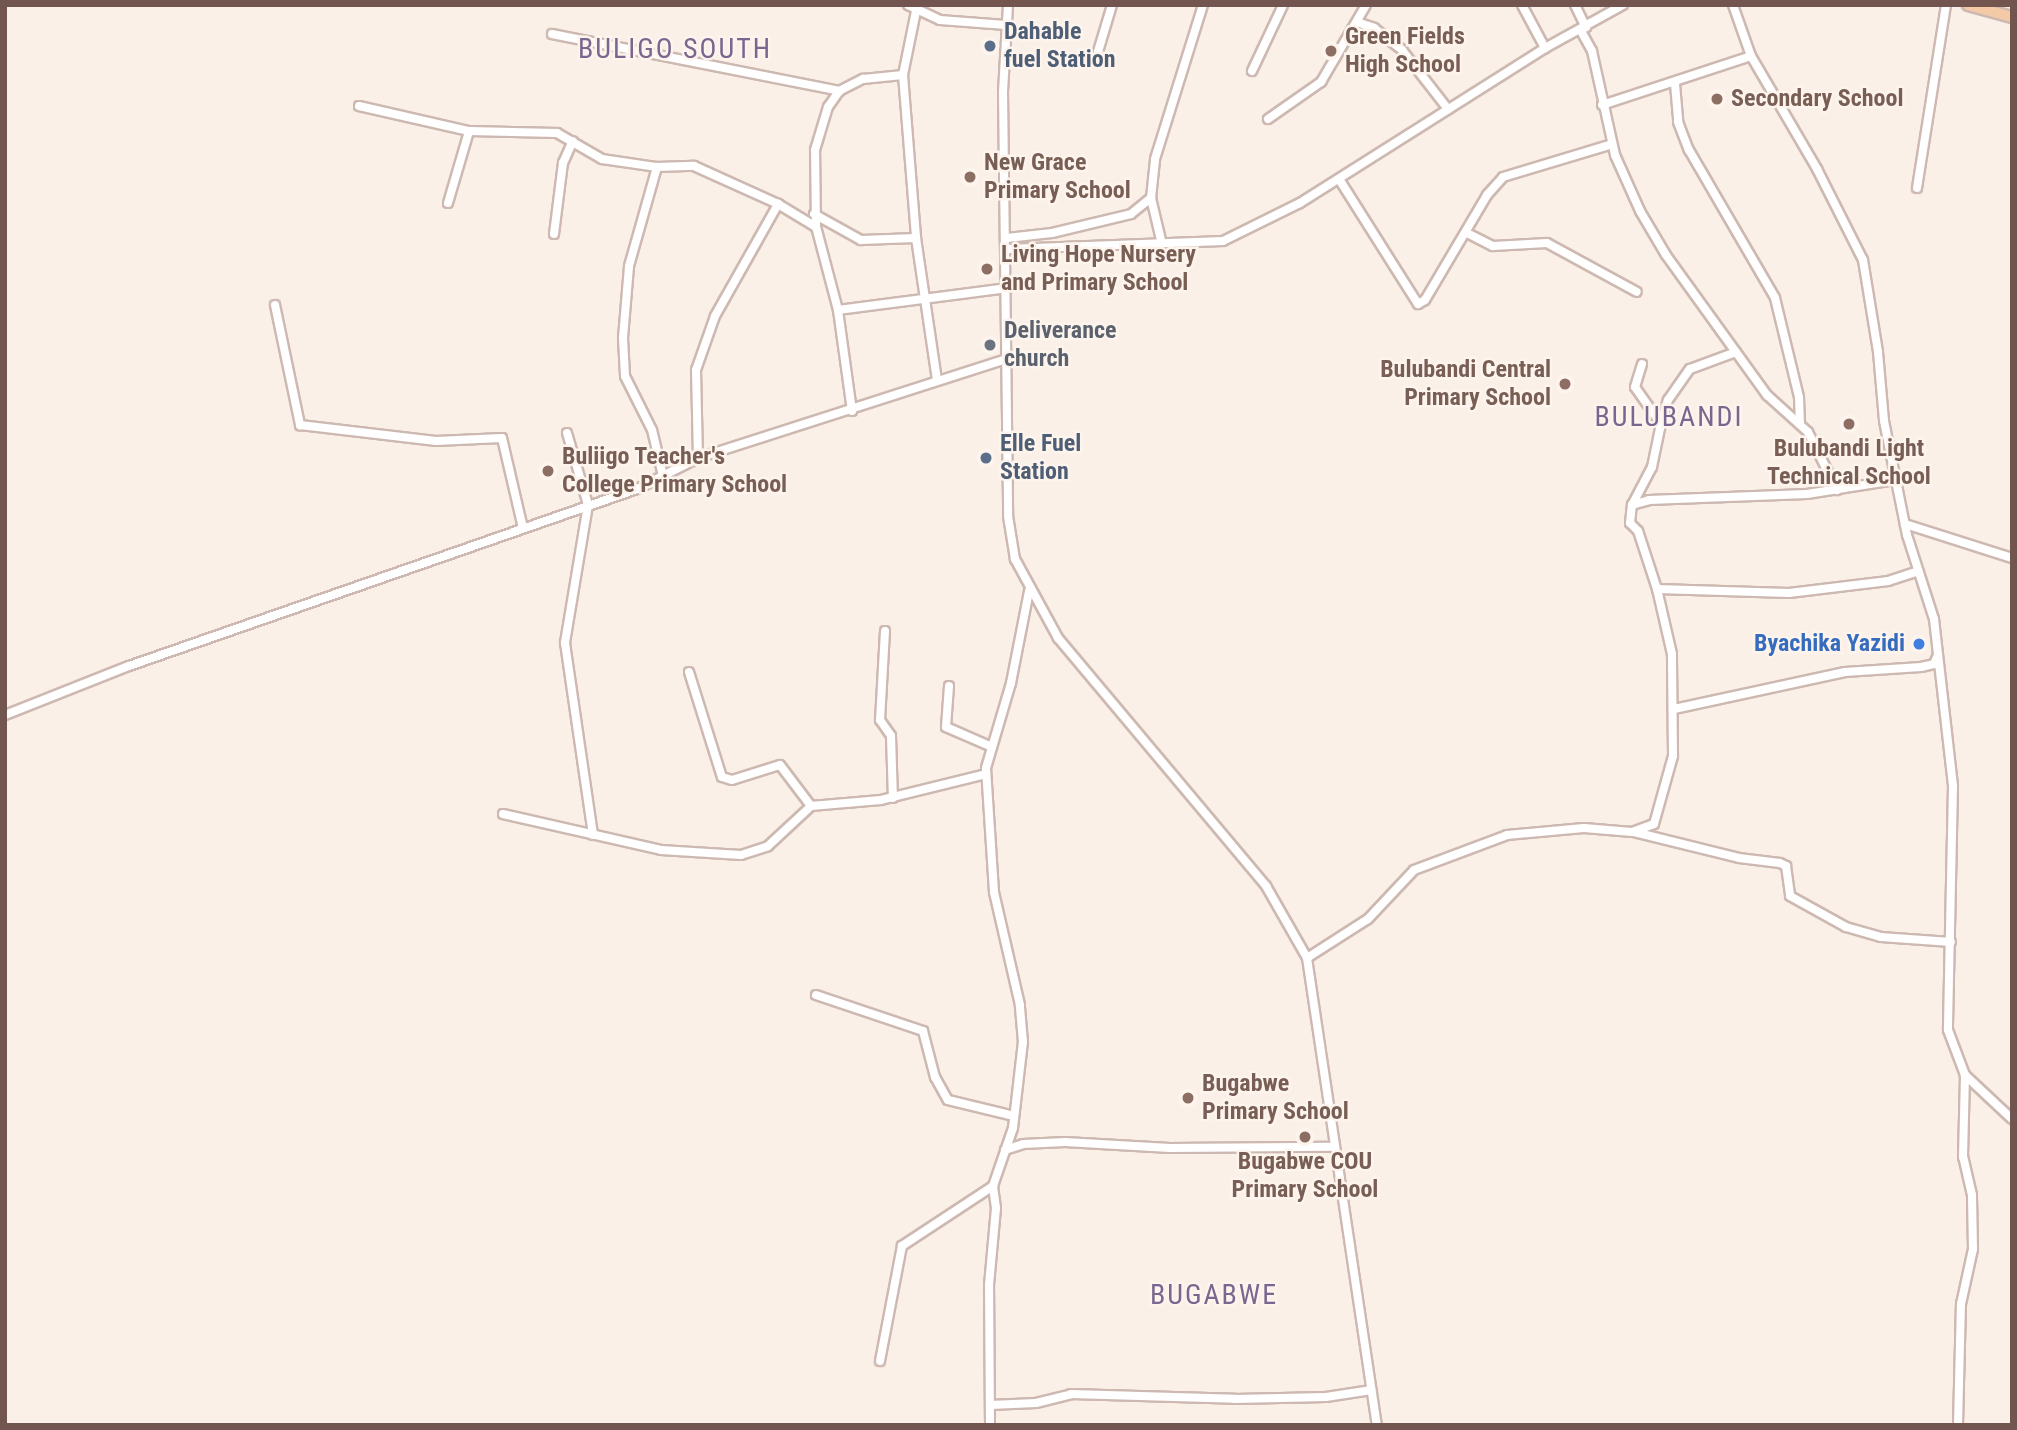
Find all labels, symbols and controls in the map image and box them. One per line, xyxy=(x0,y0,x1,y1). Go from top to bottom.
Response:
place label: Dahable fuel Station xyxy=(1004,18,1116,74)
place label: Green Fields High School xyxy=(1345,23,1465,79)
district label: BULIGO SOUTH xyxy=(579,32,771,66)
marker: Dahable fuel Station xyxy=(982,38,998,54)
marker: Green Fields High School xyxy=(1323,43,1339,59)
place label: Secondary School xyxy=(1731,85,1904,113)
marker: Secondary School xyxy=(1709,91,1725,107)
place label: New Grace Primary School xyxy=(984,149,1131,205)
marker: New Grace Primary School xyxy=(962,169,978,185)
place label: Living Hope Nursery and Primary School xyxy=(1001,241,1196,297)
marker: Living Hope Nursery and Primary School xyxy=(979,261,995,277)
place label: Deliverance church xyxy=(1004,317,1116,373)
marker: Deliverance church xyxy=(982,337,998,353)
place label: Bulubandi Central Primary School xyxy=(1380,356,1551,412)
marker: Bulubandi Central Primary School xyxy=(1557,376,1573,392)
district label: BULUBANDI xyxy=(1596,400,1742,434)
marker: Bulubandi Light Technical School xyxy=(1841,416,1857,432)
place label: Elle Fuel Station xyxy=(1000,430,1081,486)
place label: Bulubandi Light Technical School xyxy=(1767,435,1931,491)
place label: Buliigo Teacher's College Primary School xyxy=(562,443,787,499)
marker: Elle Fuel Station xyxy=(978,450,994,466)
marker: Buliigo Teacher's College Primary School xyxy=(540,463,556,479)
place label: Byachika Yazidi xyxy=(1754,630,1905,658)
marker: Byachika Yazidi xyxy=(1911,636,1927,652)
place label: Bugabwe Primary School xyxy=(1202,1070,1349,1126)
marker: Bugabwe Primary School xyxy=(1180,1090,1196,1106)
marker: Bugabwe COU Primary School xyxy=(1297,1129,1313,1145)
place label: Bugabwe COU Primary School xyxy=(1232,1148,1378,1204)
district label: BUGABWE xyxy=(1151,1278,1277,1312)

